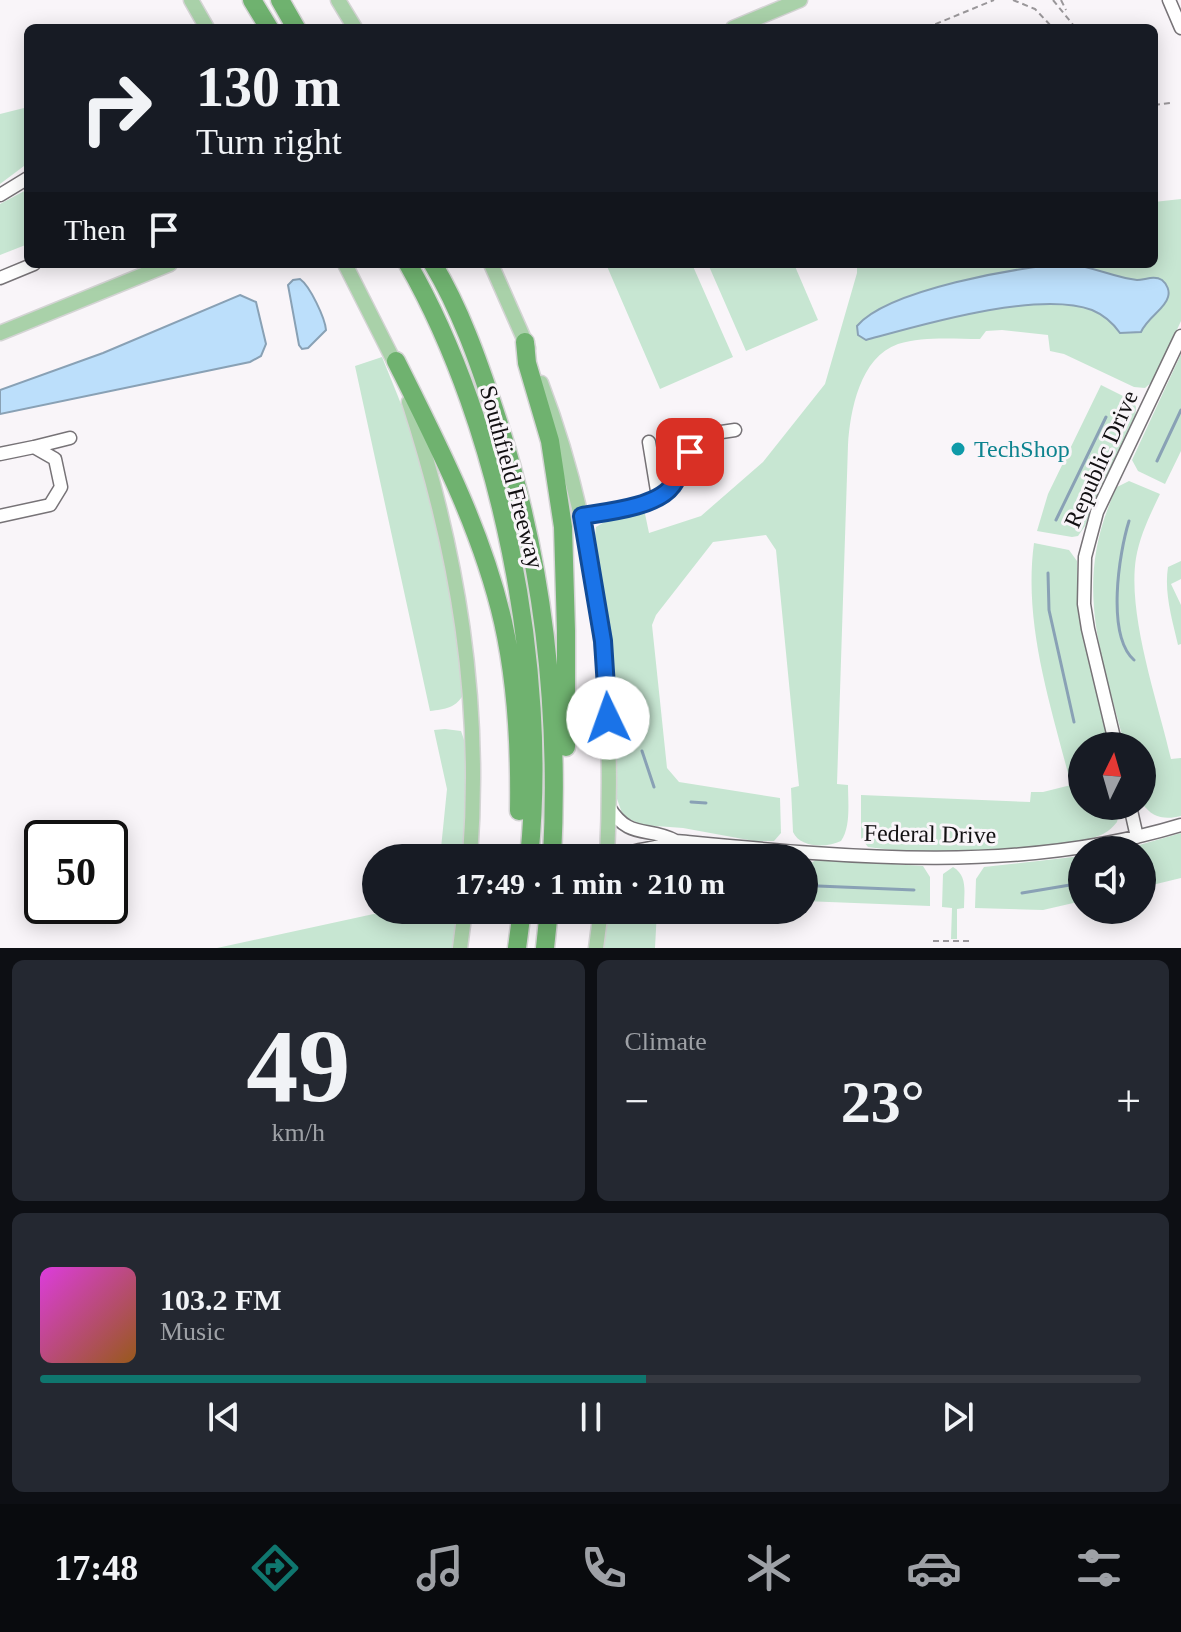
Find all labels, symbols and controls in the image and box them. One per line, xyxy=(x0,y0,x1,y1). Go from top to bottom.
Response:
icon: right xyxy=(64,56,168,160)
text: 130 m xyxy=(196,56,341,118)
text: Turn right xyxy=(196,122,342,162)
icon: arrive xyxy=(142,208,186,252)
text: Then xyxy=(64,213,126,246)
street label: Southfield Freeway xyxy=(475,383,549,571)
street label: Republic Drive xyxy=(1059,386,1143,532)
pin xyxy=(656,418,724,486)
icon: arrive xyxy=(668,430,712,474)
place label: TechShop xyxy=(974,436,1070,462)
marker: TechShop xyxy=(949,440,967,458)
position arrow xyxy=(566,676,650,760)
north arrow xyxy=(1068,732,1156,820)
map controls xyxy=(1068,732,1156,924)
speed limit sign: 50 xyxy=(24,820,128,924)
street label: Federal Drive xyxy=(863,820,997,848)
button: sound xyxy=(1068,836,1156,924)
text: 17:49 · 1 min · 210 m xyxy=(455,867,725,900)
text: 49 xyxy=(246,1008,350,1123)
text: Climate xyxy=(625,1027,707,1056)
text: 23° xyxy=(841,1069,925,1135)
text: − xyxy=(625,1077,649,1126)
text: + xyxy=(1116,1077,1141,1126)
text: km/h xyxy=(272,1118,325,1147)
text: 103.2 FM xyxy=(160,1283,282,1316)
text: Music xyxy=(160,1317,225,1346)
icon: previous xyxy=(202,1395,246,1439)
icon: pause xyxy=(569,1395,613,1439)
icon: next xyxy=(936,1395,980,1439)
icon: directions xyxy=(247,1540,303,1596)
icon: music xyxy=(412,1540,468,1596)
icon: phone xyxy=(576,1540,632,1596)
icon: climate xyxy=(741,1540,797,1596)
icon: car xyxy=(906,1540,962,1596)
icon: filters xyxy=(1071,1540,1127,1596)
text: 17:48 xyxy=(54,1548,138,1588)

